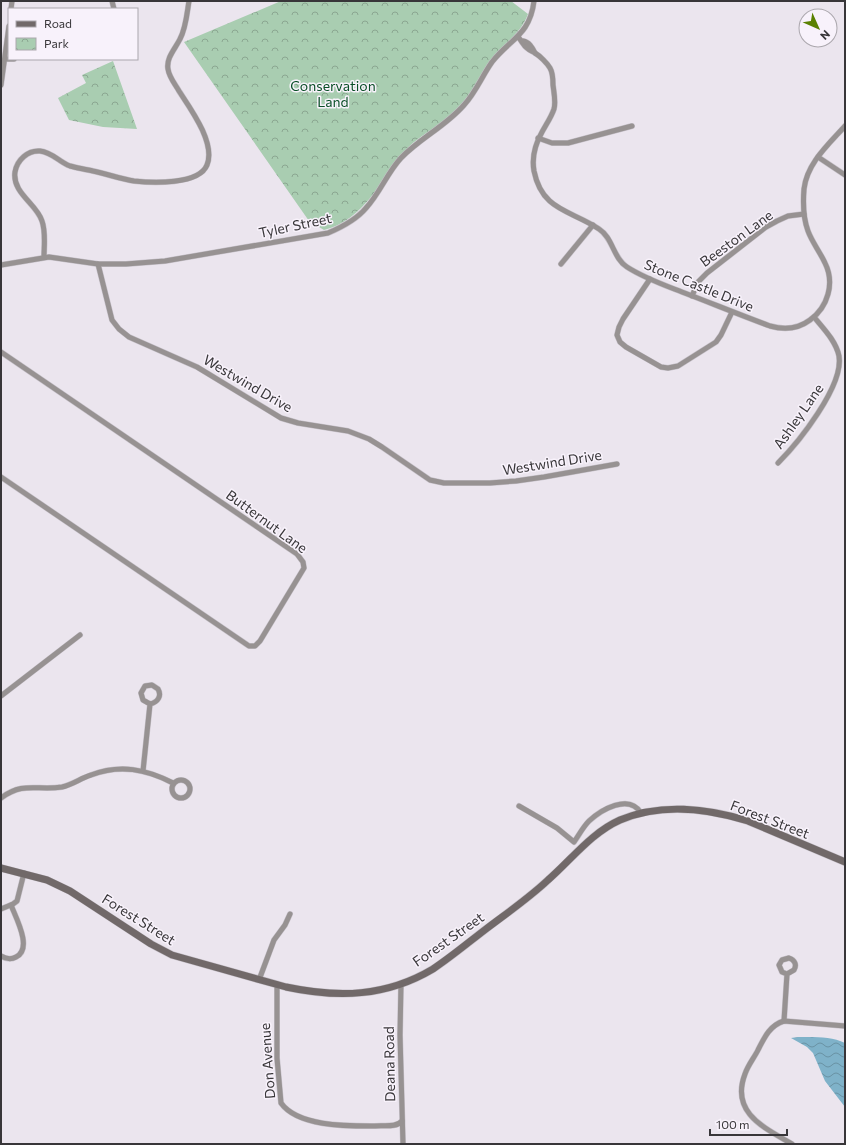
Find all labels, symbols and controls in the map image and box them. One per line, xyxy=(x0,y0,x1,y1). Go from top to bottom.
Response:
legend xyxy=(8,8,138,60)
north arrow xyxy=(798,8,838,48)
text: Road xyxy=(44,16,72,30)
text: N xyxy=(818,28,833,43)
text: Park xyxy=(44,36,70,50)
park label: Conservation Land xyxy=(290,77,376,110)
street label: Beeston Lane xyxy=(696,206,776,270)
street label: Tyler Street xyxy=(257,209,333,241)
street label: Stone Castle Drive xyxy=(642,255,756,315)
street label: Westwind Drive xyxy=(200,351,296,415)
street label: Ashley Lane xyxy=(769,380,827,452)
street label: Westwind Drive xyxy=(501,446,603,478)
street label: Butternut Lane xyxy=(223,486,311,556)
street label: Forest Street xyxy=(728,796,812,842)
street label: Forest Street xyxy=(99,890,179,948)
street label: Forest Street xyxy=(409,908,487,970)
street label: Don Avenue xyxy=(256,1022,278,1100)
street label: Deana Road xyxy=(380,1026,398,1102)
scale bar xyxy=(710,1111,787,1137)
text: 100 m xyxy=(716,1117,750,1131)

